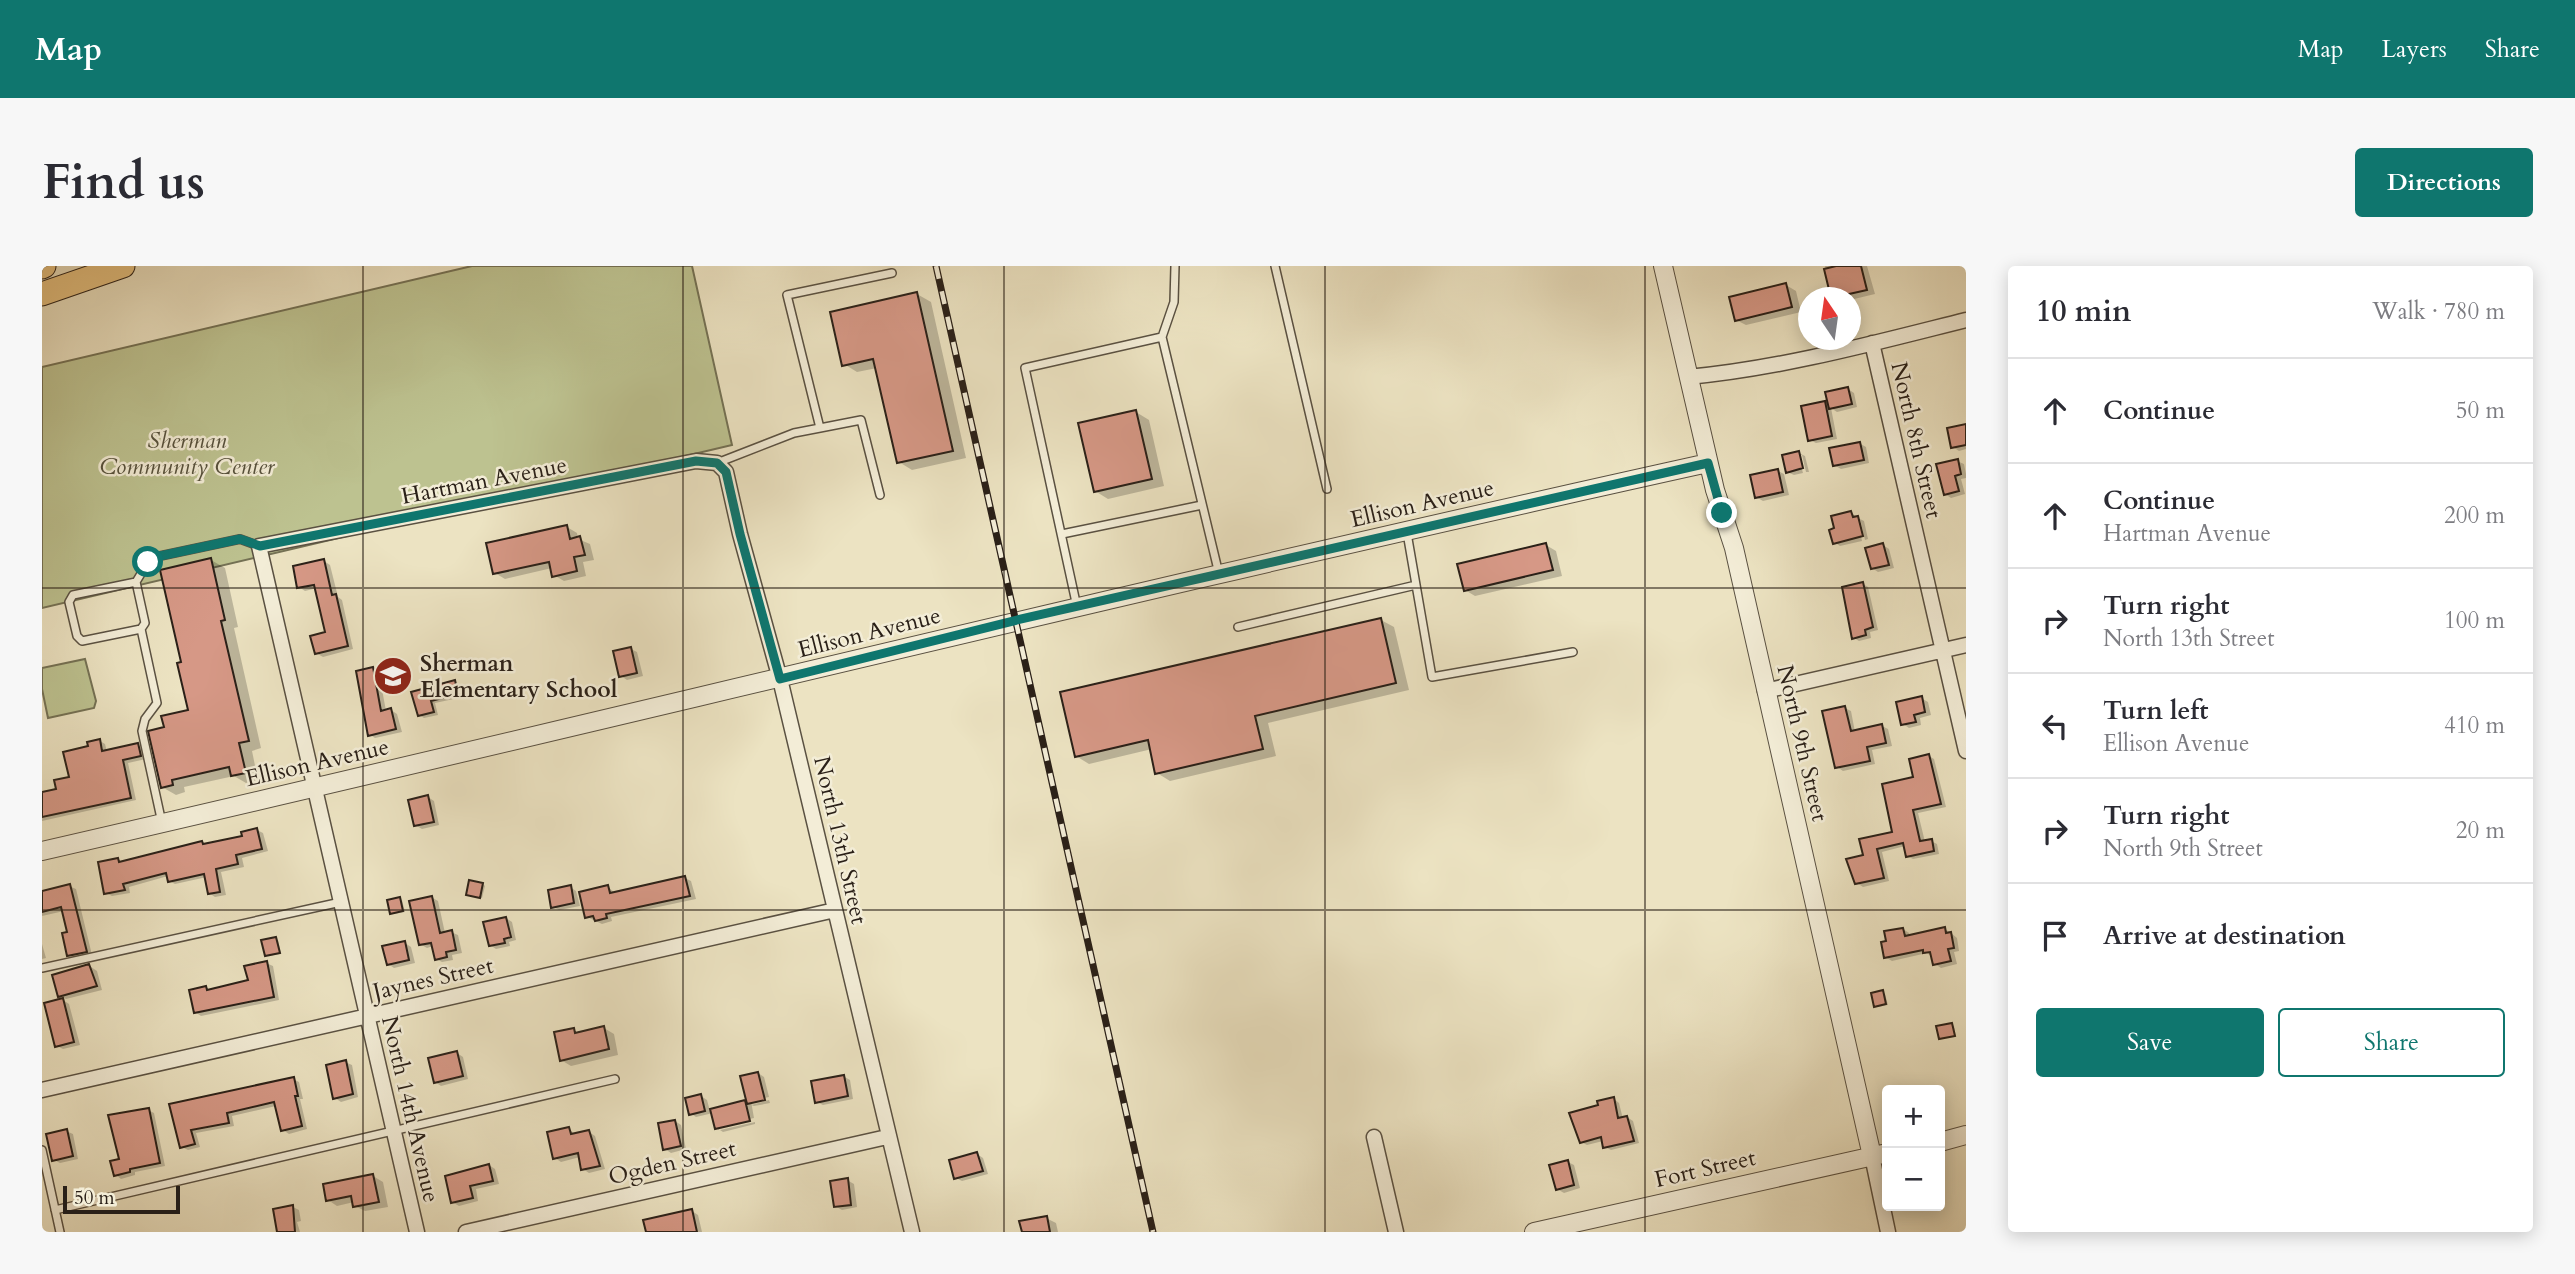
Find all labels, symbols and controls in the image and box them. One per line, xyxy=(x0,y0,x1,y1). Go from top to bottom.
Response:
text: Map xyxy=(35,27,102,72)
text: Map xyxy=(2298,33,2344,66)
text: Layers xyxy=(2382,33,2447,66)
text: Share xyxy=(2485,33,2540,66)
button: Directions xyxy=(2355,148,2533,217)
text: Find us xyxy=(42,149,205,216)
north arrow xyxy=(1798,287,1861,350)
text: 10 min xyxy=(2036,291,2131,332)
text: Walk · 780 m xyxy=(2372,296,2505,327)
street label: North 8th Street xyxy=(1883,359,1950,521)
icon: ahead xyxy=(2036,392,2074,430)
text: Continue xyxy=(2103,393,2215,428)
text: 50 m xyxy=(2456,395,2505,426)
park label: Sherman Community Center xyxy=(99,425,276,482)
street label: Hartman Avenue xyxy=(399,449,570,512)
street label: Ellison Avenue xyxy=(1347,472,1497,535)
text: Continue xyxy=(2103,483,2215,518)
route end xyxy=(1706,497,1737,528)
icon: ahead xyxy=(2036,497,2074,535)
text: 200 m xyxy=(2444,500,2505,531)
text: Hartman Avenue xyxy=(2103,518,2271,549)
route start xyxy=(132,546,163,577)
text: Turn right xyxy=(2103,588,2230,623)
street label: Ellison Avenue xyxy=(794,600,944,665)
icon: right xyxy=(2036,602,2074,640)
text: 100 m xyxy=(2444,605,2505,636)
text: North 13th Street xyxy=(2103,623,2274,654)
place label: Sherman Elementary School xyxy=(420,648,618,705)
school or university icon: Sherman Elementary School xyxy=(372,655,414,697)
street label: North 9th Street xyxy=(1769,662,1836,824)
text: Turn left xyxy=(2103,693,2208,728)
icon: left xyxy=(2036,707,2074,745)
text: 410 m xyxy=(2444,710,2505,741)
text: Ellison Avenue xyxy=(2103,728,2249,759)
street label: Ellison Avenue xyxy=(242,731,392,794)
street label: North 13th Street xyxy=(806,753,875,927)
text: Turn right xyxy=(2103,798,2230,833)
icon: right xyxy=(2036,812,2074,850)
text: 20 m xyxy=(2456,815,2505,846)
text: North 9th Street xyxy=(2103,833,2263,864)
icon: arrive xyxy=(2036,917,2074,955)
text: Arrive at destination xyxy=(2103,918,2346,953)
street label: Jaynes Street xyxy=(367,950,496,1008)
button: Save xyxy=(2036,1008,2264,1077)
button: Share xyxy=(2278,1008,2505,1077)
street label: North 14th Avenue xyxy=(374,1013,447,1206)
map controls xyxy=(1882,1085,1945,1211)
button: + xyxy=(1882,1085,1945,1148)
street label: Ogden Street xyxy=(605,1133,739,1192)
street label: Fort Street xyxy=(1652,1142,1759,1195)
button: − xyxy=(1882,1148,1945,1211)
scale bar xyxy=(63,1183,180,1215)
text: 50 m xyxy=(74,1185,115,1211)

